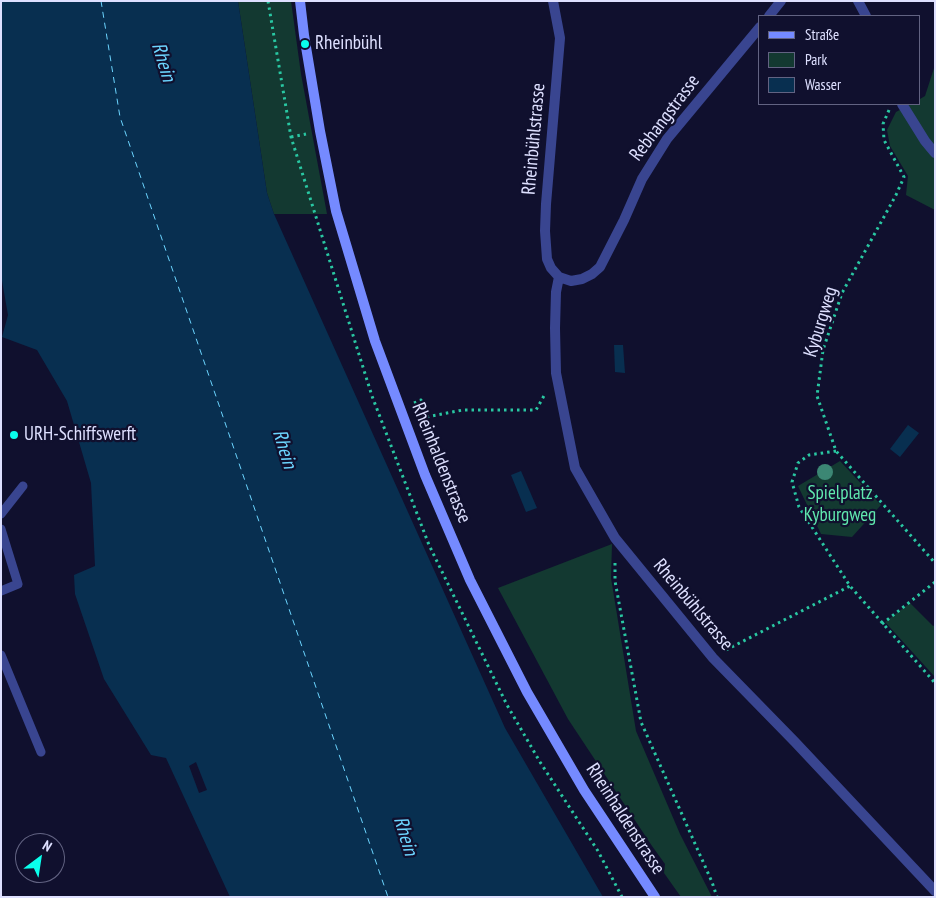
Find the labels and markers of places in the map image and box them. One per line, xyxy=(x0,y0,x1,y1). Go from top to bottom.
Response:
place label: Rheinbühl xyxy=(315,33,382,55)
marker: Rheinbühl xyxy=(299,38,311,50)
place label: URH-Schiffswerft xyxy=(24,424,136,446)
marker: URH-Schiffswerft xyxy=(8,429,20,441)

